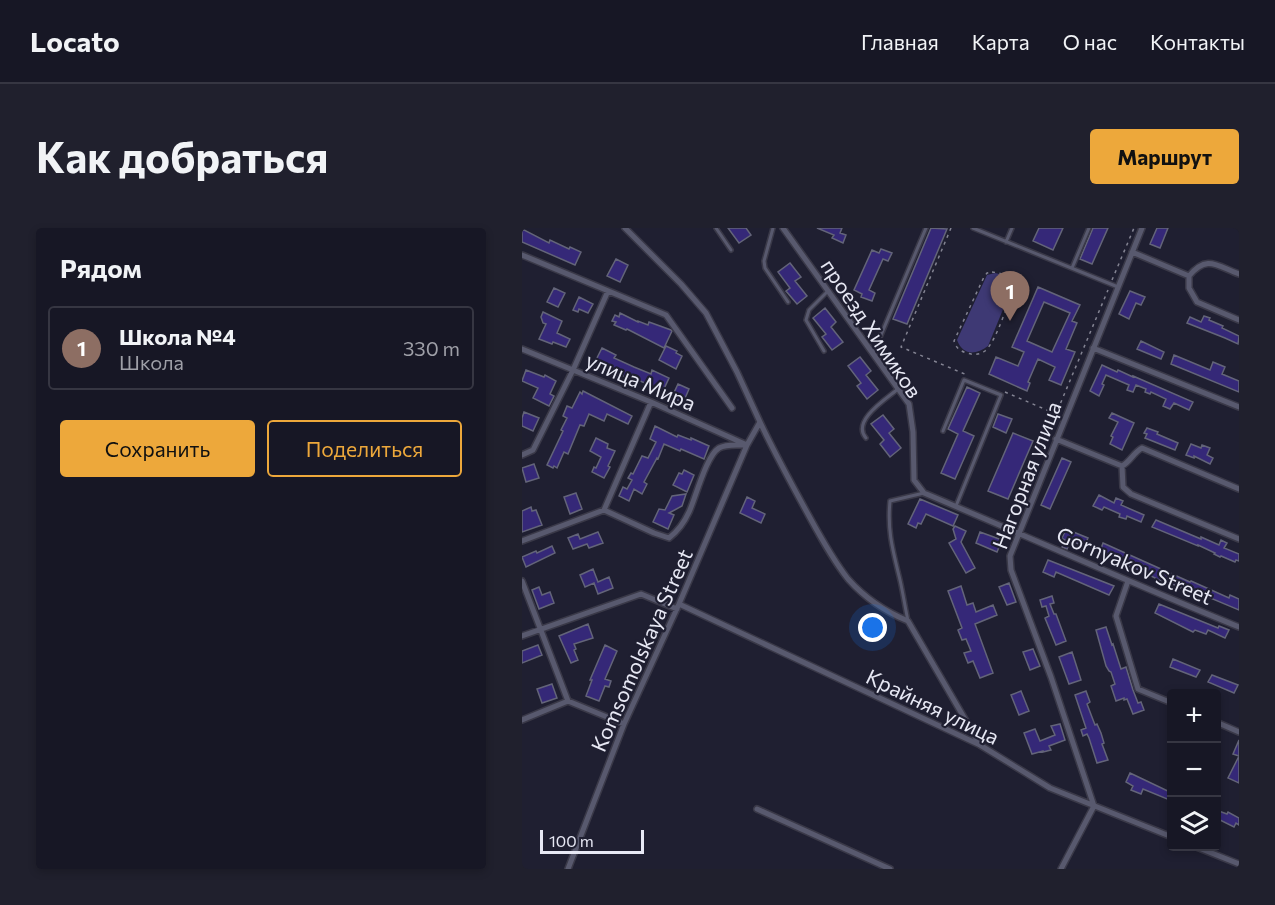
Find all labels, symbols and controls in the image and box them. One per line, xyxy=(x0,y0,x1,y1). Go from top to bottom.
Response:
text: Locato xyxy=(30,24,120,58)
text: Главная xyxy=(861,29,939,54)
text: Карта xyxy=(972,29,1030,54)
text: О нас xyxy=(1063,29,1117,54)
text: Контакты xyxy=(1150,29,1245,54)
button: Маршрут xyxy=(1090,129,1239,184)
text: Как добраться xyxy=(36,130,328,182)
text: Рядом xyxy=(60,252,142,283)
street label: проезд Химиков xyxy=(816,254,928,402)
pin: 1 xyxy=(990,272,1030,321)
text: Школа №4 xyxy=(119,323,236,350)
text: 1 xyxy=(77,336,86,360)
text: 330 m xyxy=(403,336,460,360)
street label: улица Мира xyxy=(582,347,700,415)
text: Школа xyxy=(119,350,184,374)
street label: Нагорная улица xyxy=(986,398,1066,552)
button: Сохранить xyxy=(60,420,255,477)
button: Поделиться xyxy=(267,420,462,477)
street label: Gornyakov Street xyxy=(1053,521,1217,609)
street label: Komsomolskaya Street xyxy=(585,545,697,755)
your location xyxy=(858,613,887,642)
street label: Крайняя улица xyxy=(862,663,1004,749)
map controls xyxy=(1167,689,1221,851)
button: + xyxy=(1167,689,1221,743)
button: − xyxy=(1167,743,1221,797)
button: layers xyxy=(1167,797,1221,851)
scale bar xyxy=(540,827,644,854)
text: 100 m xyxy=(549,831,594,850)

